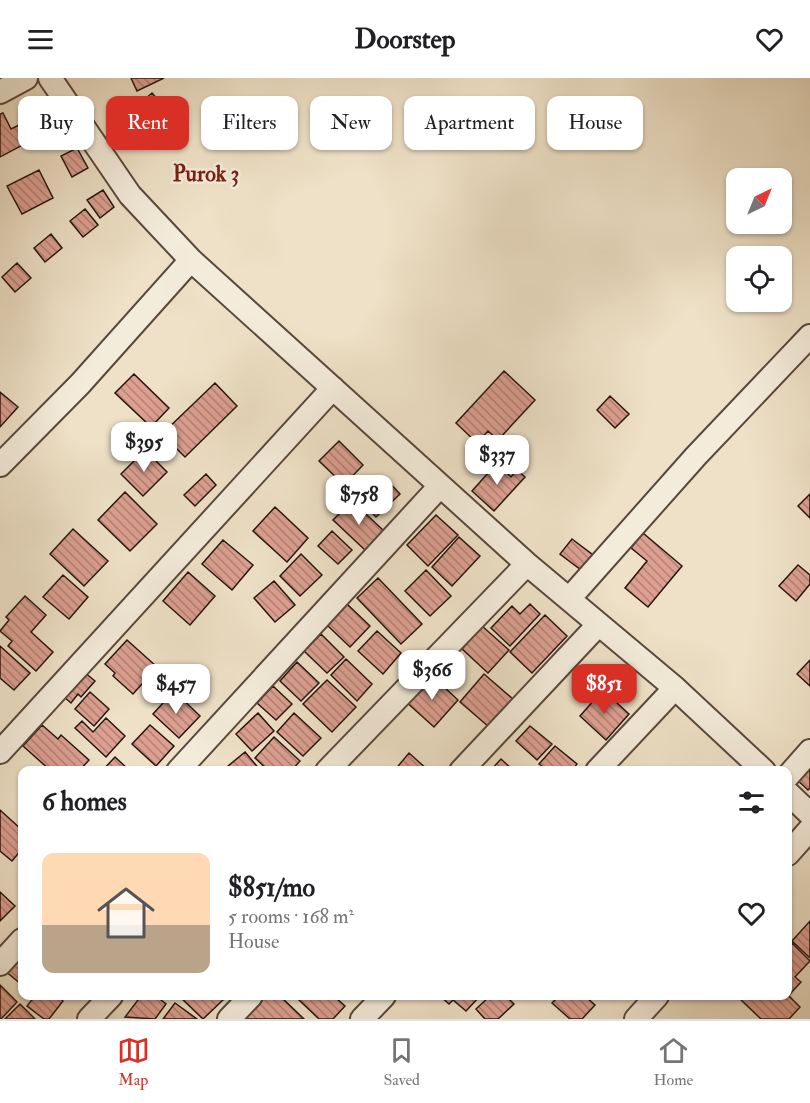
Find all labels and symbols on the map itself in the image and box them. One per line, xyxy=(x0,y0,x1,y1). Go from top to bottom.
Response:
district label: Purok 3 xyxy=(173,160,239,188)
north arrow xyxy=(726,168,792,234)
pin: $395 xyxy=(108,422,180,473)
pin: $337 xyxy=(461,435,533,486)
pin: $758 xyxy=(323,475,395,526)
pin: $366 xyxy=(396,650,468,701)
pin: $457 xyxy=(140,664,212,715)
pin: $851 xyxy=(568,664,640,715)

